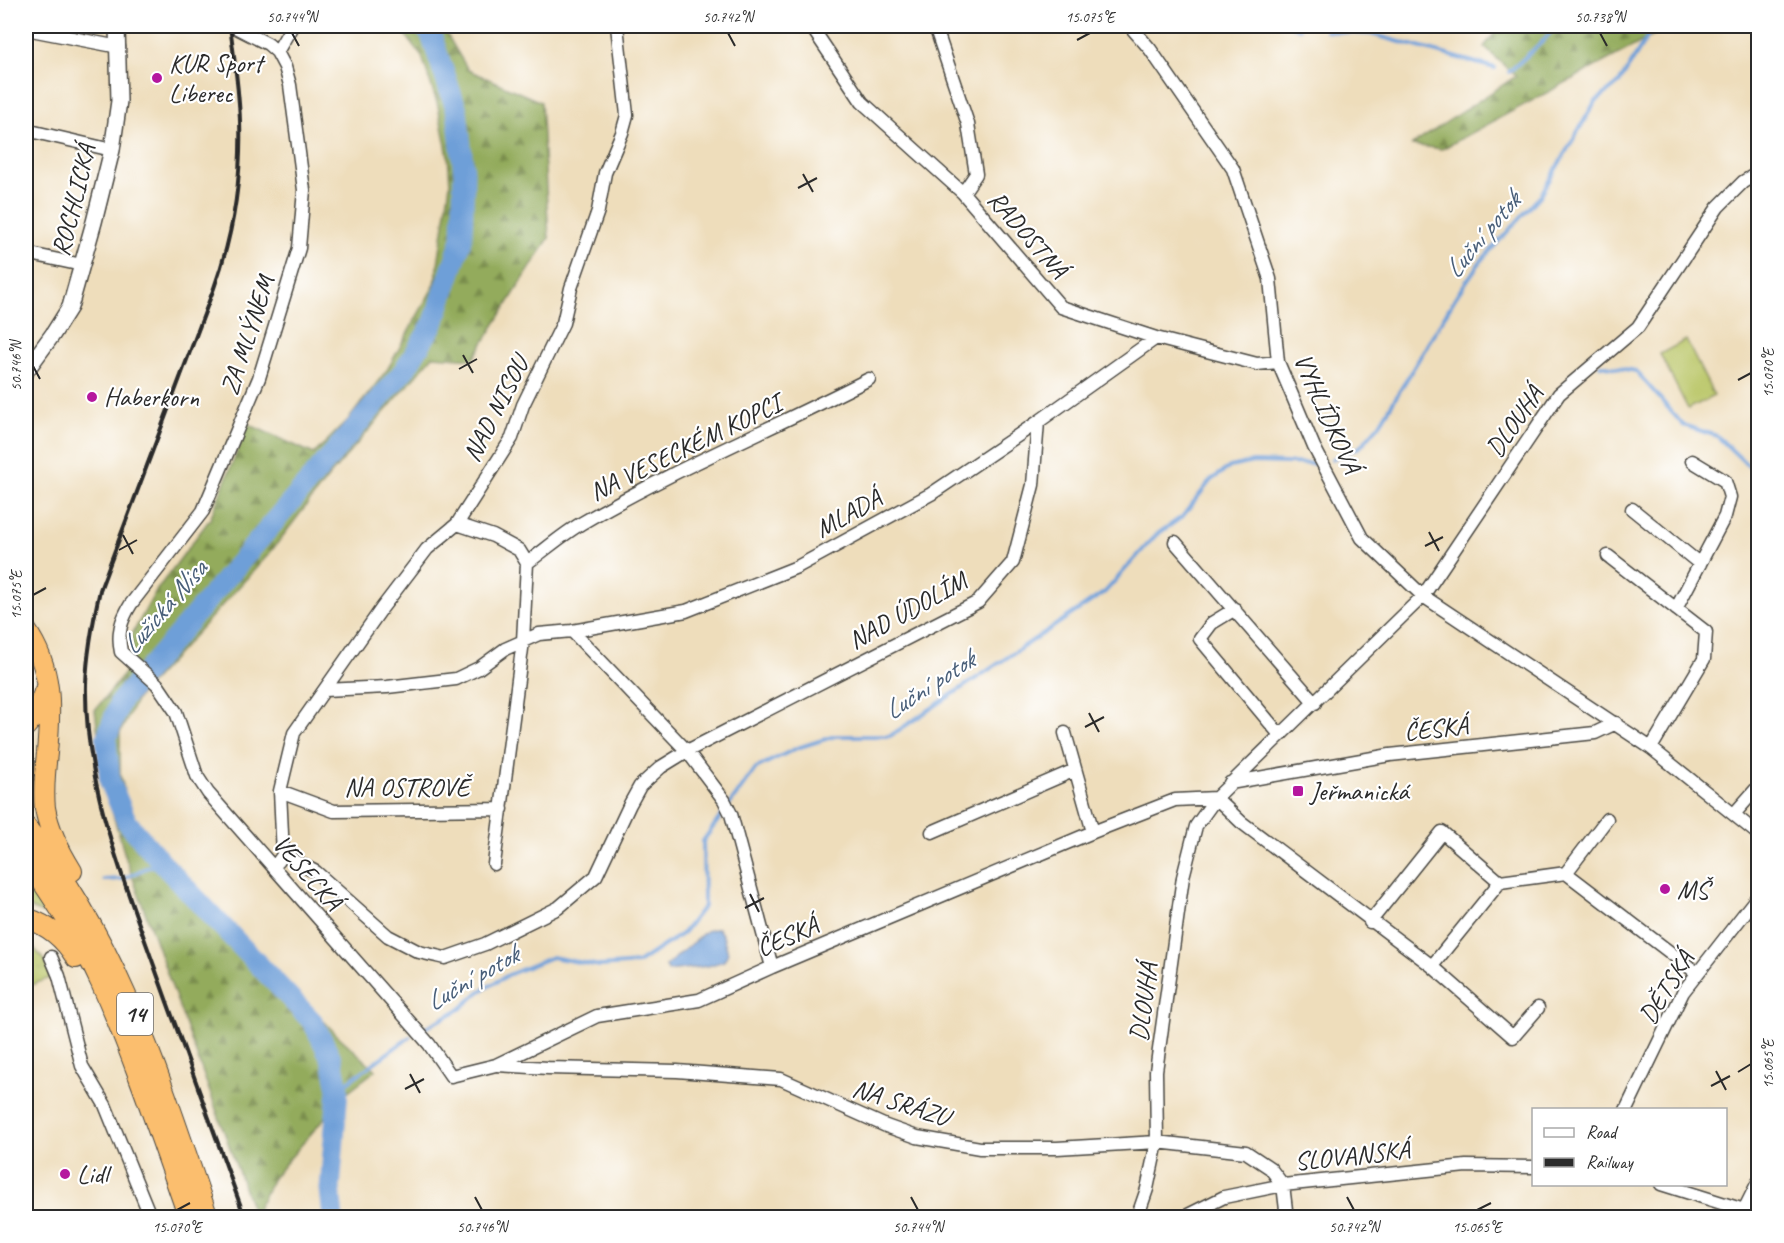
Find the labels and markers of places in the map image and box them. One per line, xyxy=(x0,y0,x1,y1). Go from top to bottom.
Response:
place label: KUR Sport Liberec xyxy=(169,47,266,110)
marker: KUR Sport Liberec xyxy=(150,71,164,85)
place label: Haberkorn xyxy=(104,381,199,414)
marker: Haberkorn xyxy=(85,390,99,404)
place label: Jeřmanická xyxy=(1308,775,1411,808)
marker: Jeřmanická xyxy=(1291,784,1305,798)
place label: MŠ xyxy=(1677,873,1714,906)
marker: MŠ xyxy=(1658,882,1672,896)
place label: Lidl xyxy=(77,1158,112,1191)
marker: Lidl xyxy=(58,1167,72,1181)

